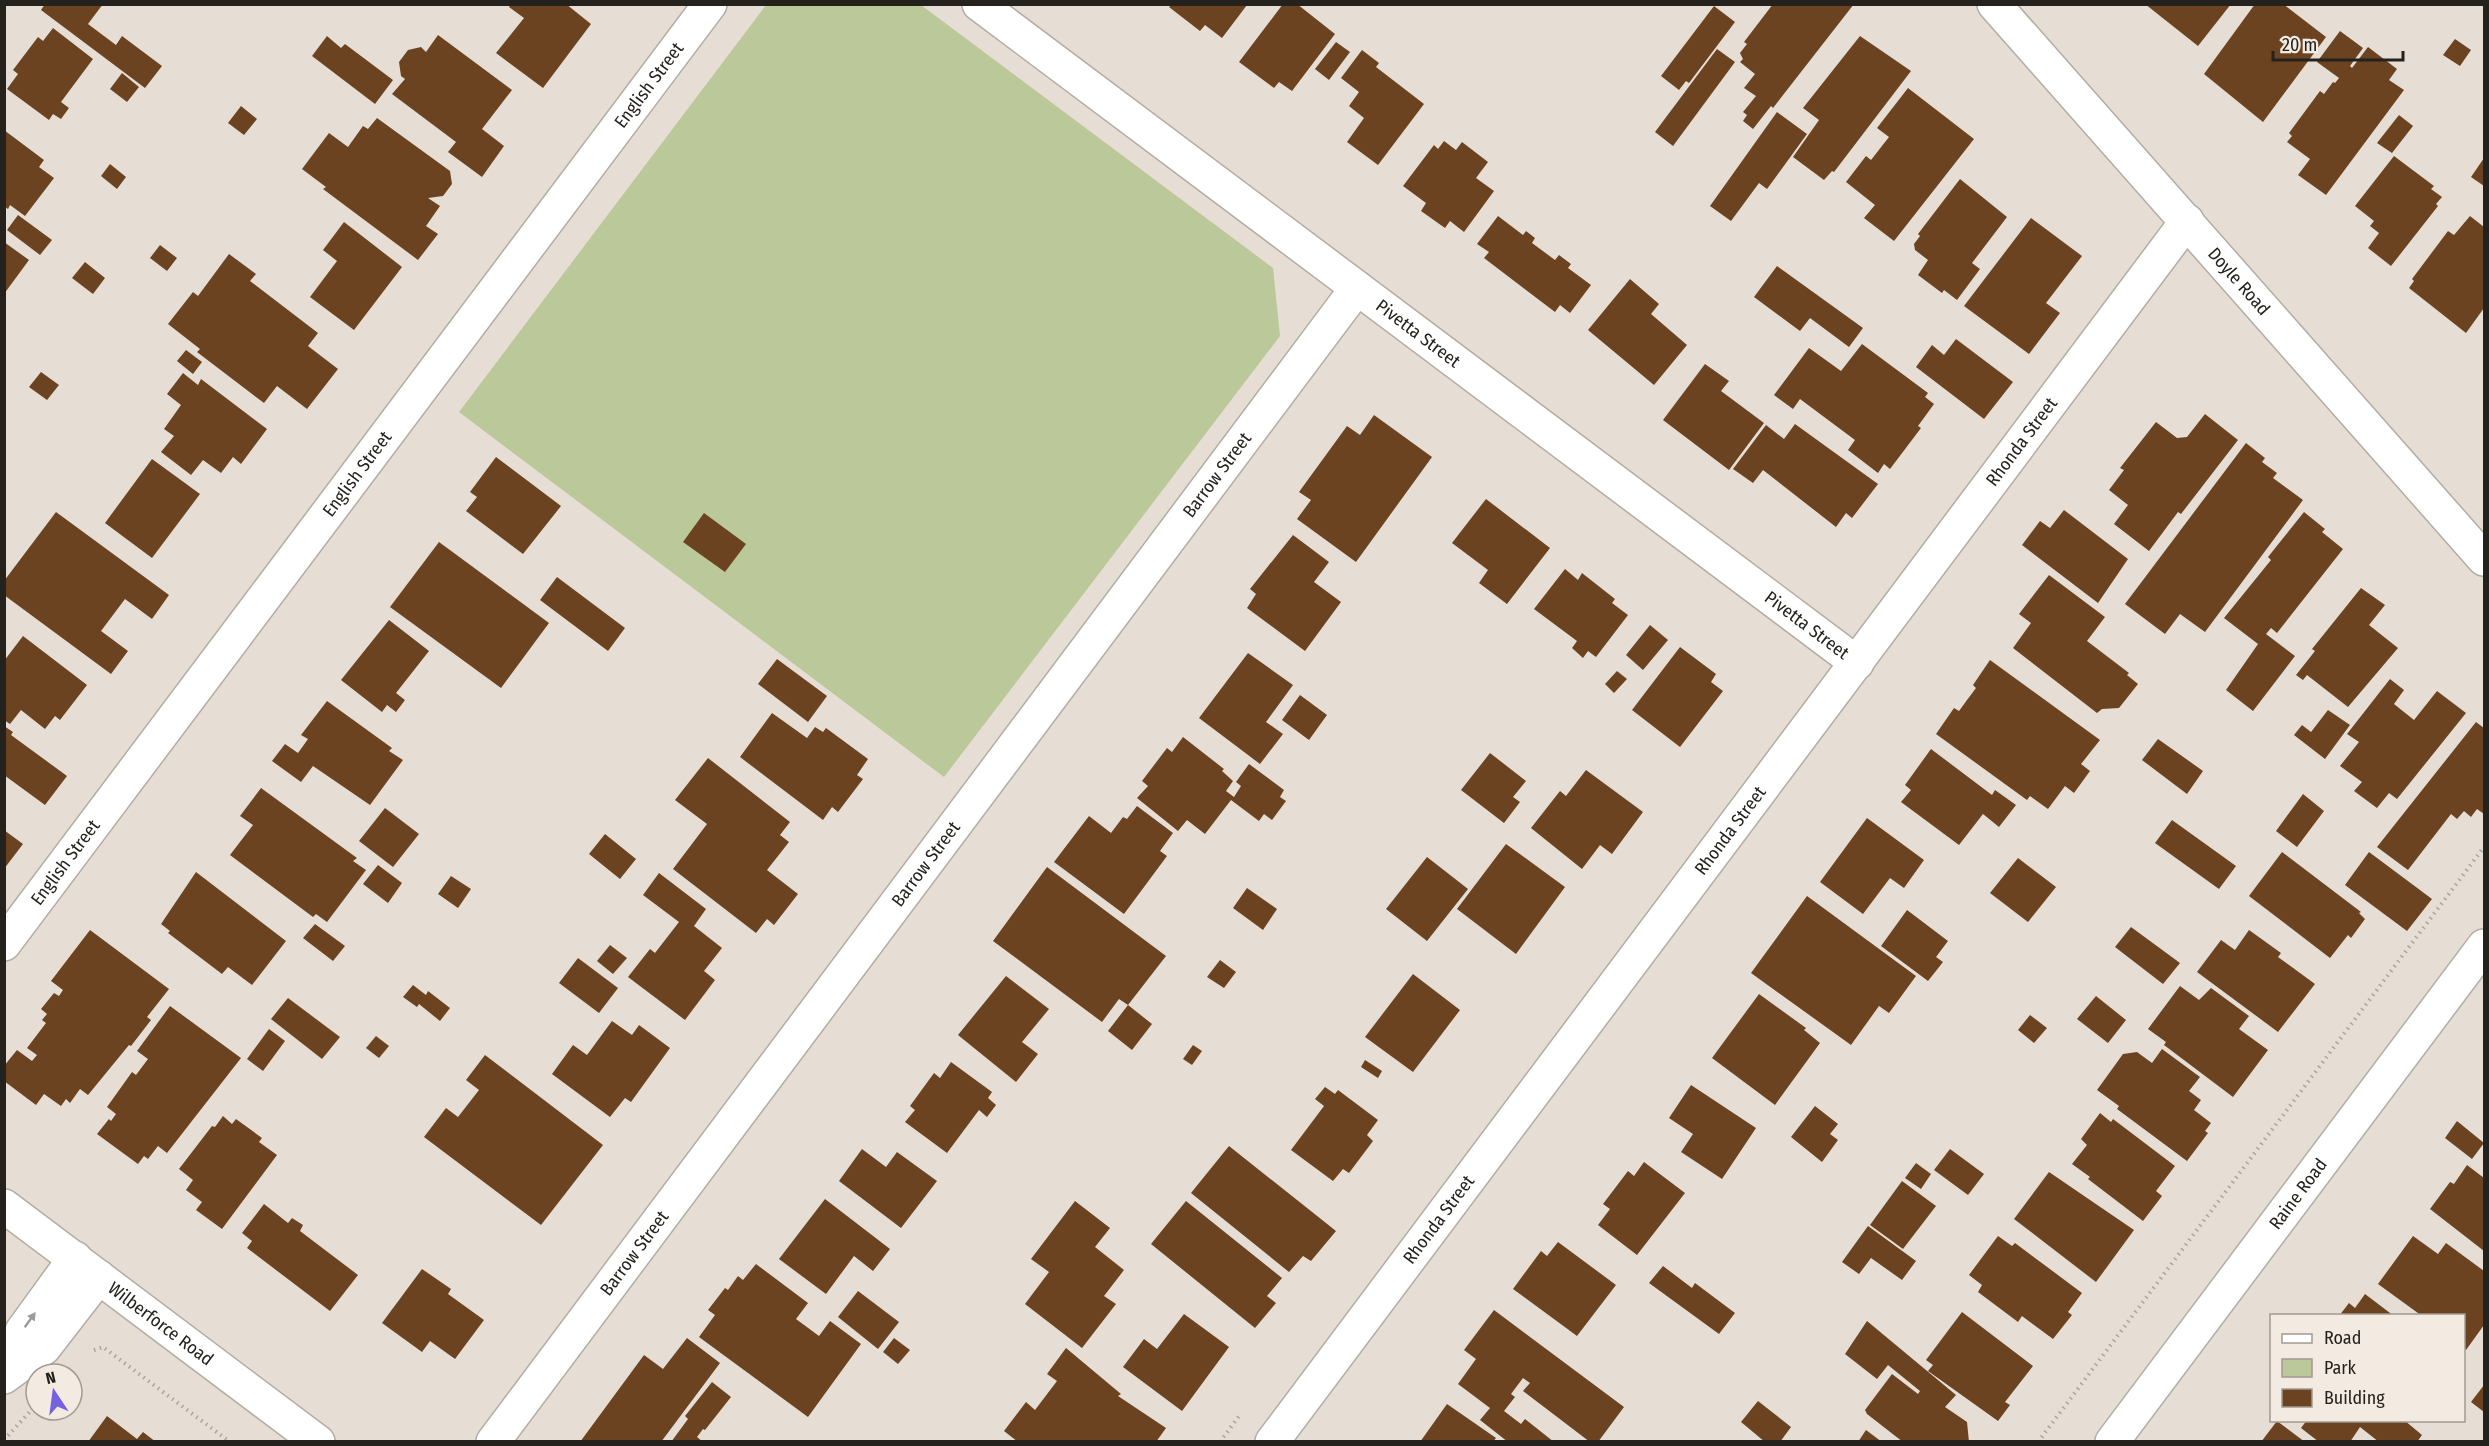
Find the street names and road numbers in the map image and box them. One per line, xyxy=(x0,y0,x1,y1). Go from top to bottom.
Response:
street label: English Street xyxy=(610,38,688,132)
street label: Doyle Road xyxy=(2203,243,2275,320)
street label: Pivetta Street xyxy=(1372,295,1465,372)
street label: Rhonda Street xyxy=(1981,393,2062,490)
street label: English Street xyxy=(318,427,396,521)
street label: Barrow Street xyxy=(1178,428,1256,522)
street label: Pivetta Street xyxy=(1760,587,1853,664)
street label: Rhonda Street xyxy=(1690,782,1771,879)
street label: English Street xyxy=(26,815,105,910)
street label: Barrow Street xyxy=(887,817,965,911)
street label: Raine Road xyxy=(2264,1154,2332,1234)
street label: Rhonda Street xyxy=(1398,1171,1479,1268)
street label: Barrow Street xyxy=(595,1206,673,1300)
street label: Wilberforce Road xyxy=(104,1277,218,1370)

